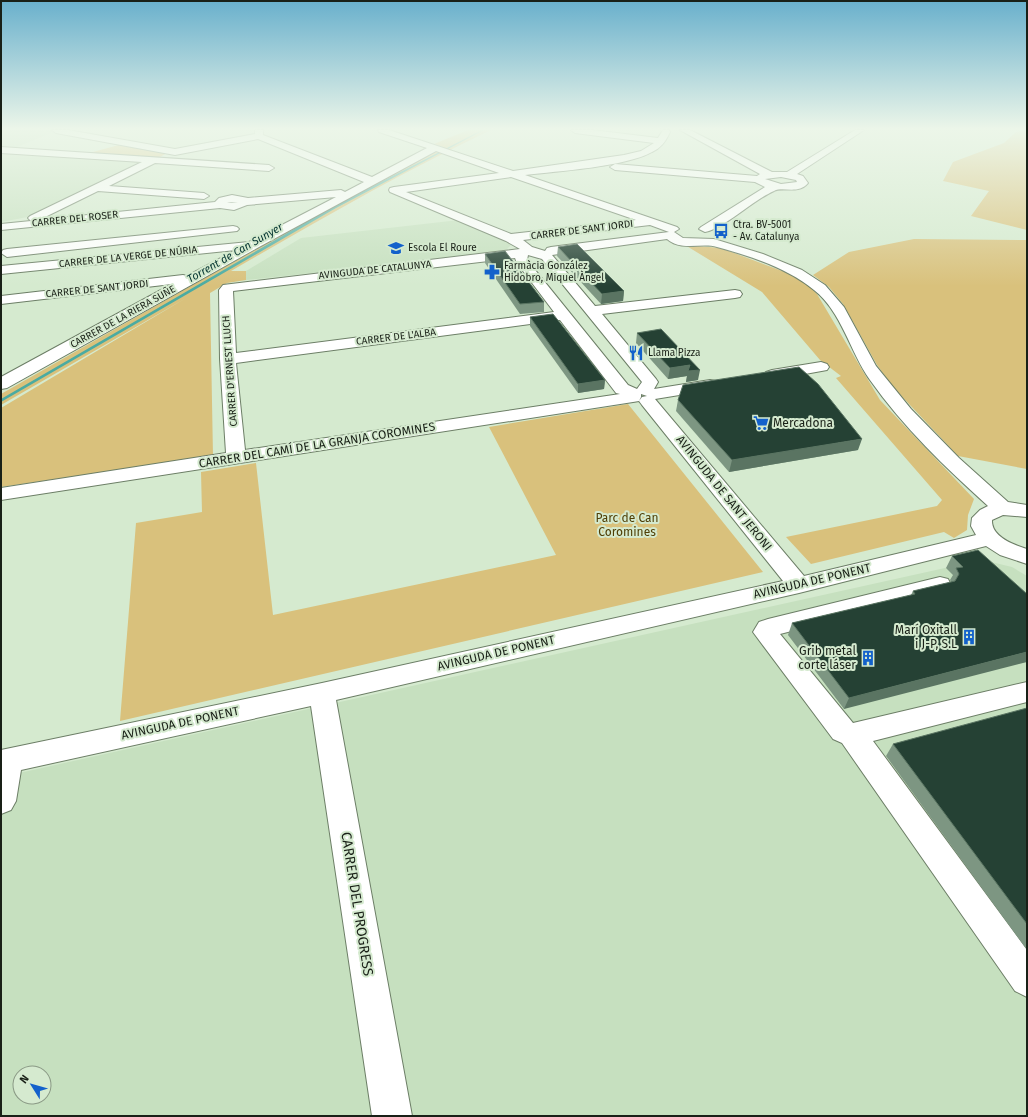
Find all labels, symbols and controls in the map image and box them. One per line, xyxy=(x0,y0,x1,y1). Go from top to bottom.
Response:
street label: CARRER DEL ROSER xyxy=(31,209,119,229)
street label: CARRER DE SANT JORDI xyxy=(530,218,634,242)
place label: Ctra. BV-5001 - Av. Catalunya xyxy=(733,219,800,243)
water label: Torrent de Can Sunyer xyxy=(185,220,286,286)
bus stop icon: Ctra. BV-5001 - Av. Catalunya xyxy=(712,222,730,240)
school or university icon: Escola El Roure xyxy=(387,239,405,257)
street label: CARRER DE LA VERGE DE NÚRIA xyxy=(58,242,198,270)
place label: Escola El Roure xyxy=(408,242,477,254)
street label: AVINGUDA DE CATALUNYA xyxy=(318,258,432,282)
place label: Farmàcia González Hidobro, Miquel Àngel xyxy=(504,260,604,284)
pharmacy icon: Farmàcia González Hidobro, Miquel Àngel xyxy=(483,263,501,281)
street label: CARRER DE SANT JORDI xyxy=(45,278,149,300)
street label: CARRER DE LA RIERA SUÑE xyxy=(68,282,178,351)
street label: CARRER D'ERNEST LLUCH xyxy=(220,315,240,427)
street label: CARRER DE L'ALBA xyxy=(355,326,437,348)
restaurant icon: Llama Pizza xyxy=(627,344,645,362)
place label: Llama Pizza xyxy=(648,347,701,359)
supermarket icon: Mercadona xyxy=(752,414,770,432)
place label: Mercadona xyxy=(773,416,833,430)
street label: CARRER DEL CAMÍ DE LA GRANJA COROMINES xyxy=(198,418,437,471)
street label: AVINGUDA DE SANT JERONI xyxy=(673,433,775,553)
park label: Parc de Can Coromines xyxy=(595,511,659,539)
street label: AVINGUDA DE PONENT xyxy=(752,561,873,601)
place label: Marí Oxitall i J-P, S.L xyxy=(895,623,957,651)
building icon: Marí Oxitall i J-P, S.L xyxy=(960,628,978,646)
street label: AVINGUDA DE PONENT xyxy=(436,633,557,673)
place label: Grib metal corte láser xyxy=(798,644,856,672)
building icon: Grib metal corte láser xyxy=(859,649,877,667)
street label: AVINGUDA DE PONENT xyxy=(120,704,241,742)
street label: CARRER DEL PROGRESS xyxy=(337,831,377,978)
north arrow xyxy=(12,1065,52,1105)
text: N xyxy=(17,1072,32,1086)

